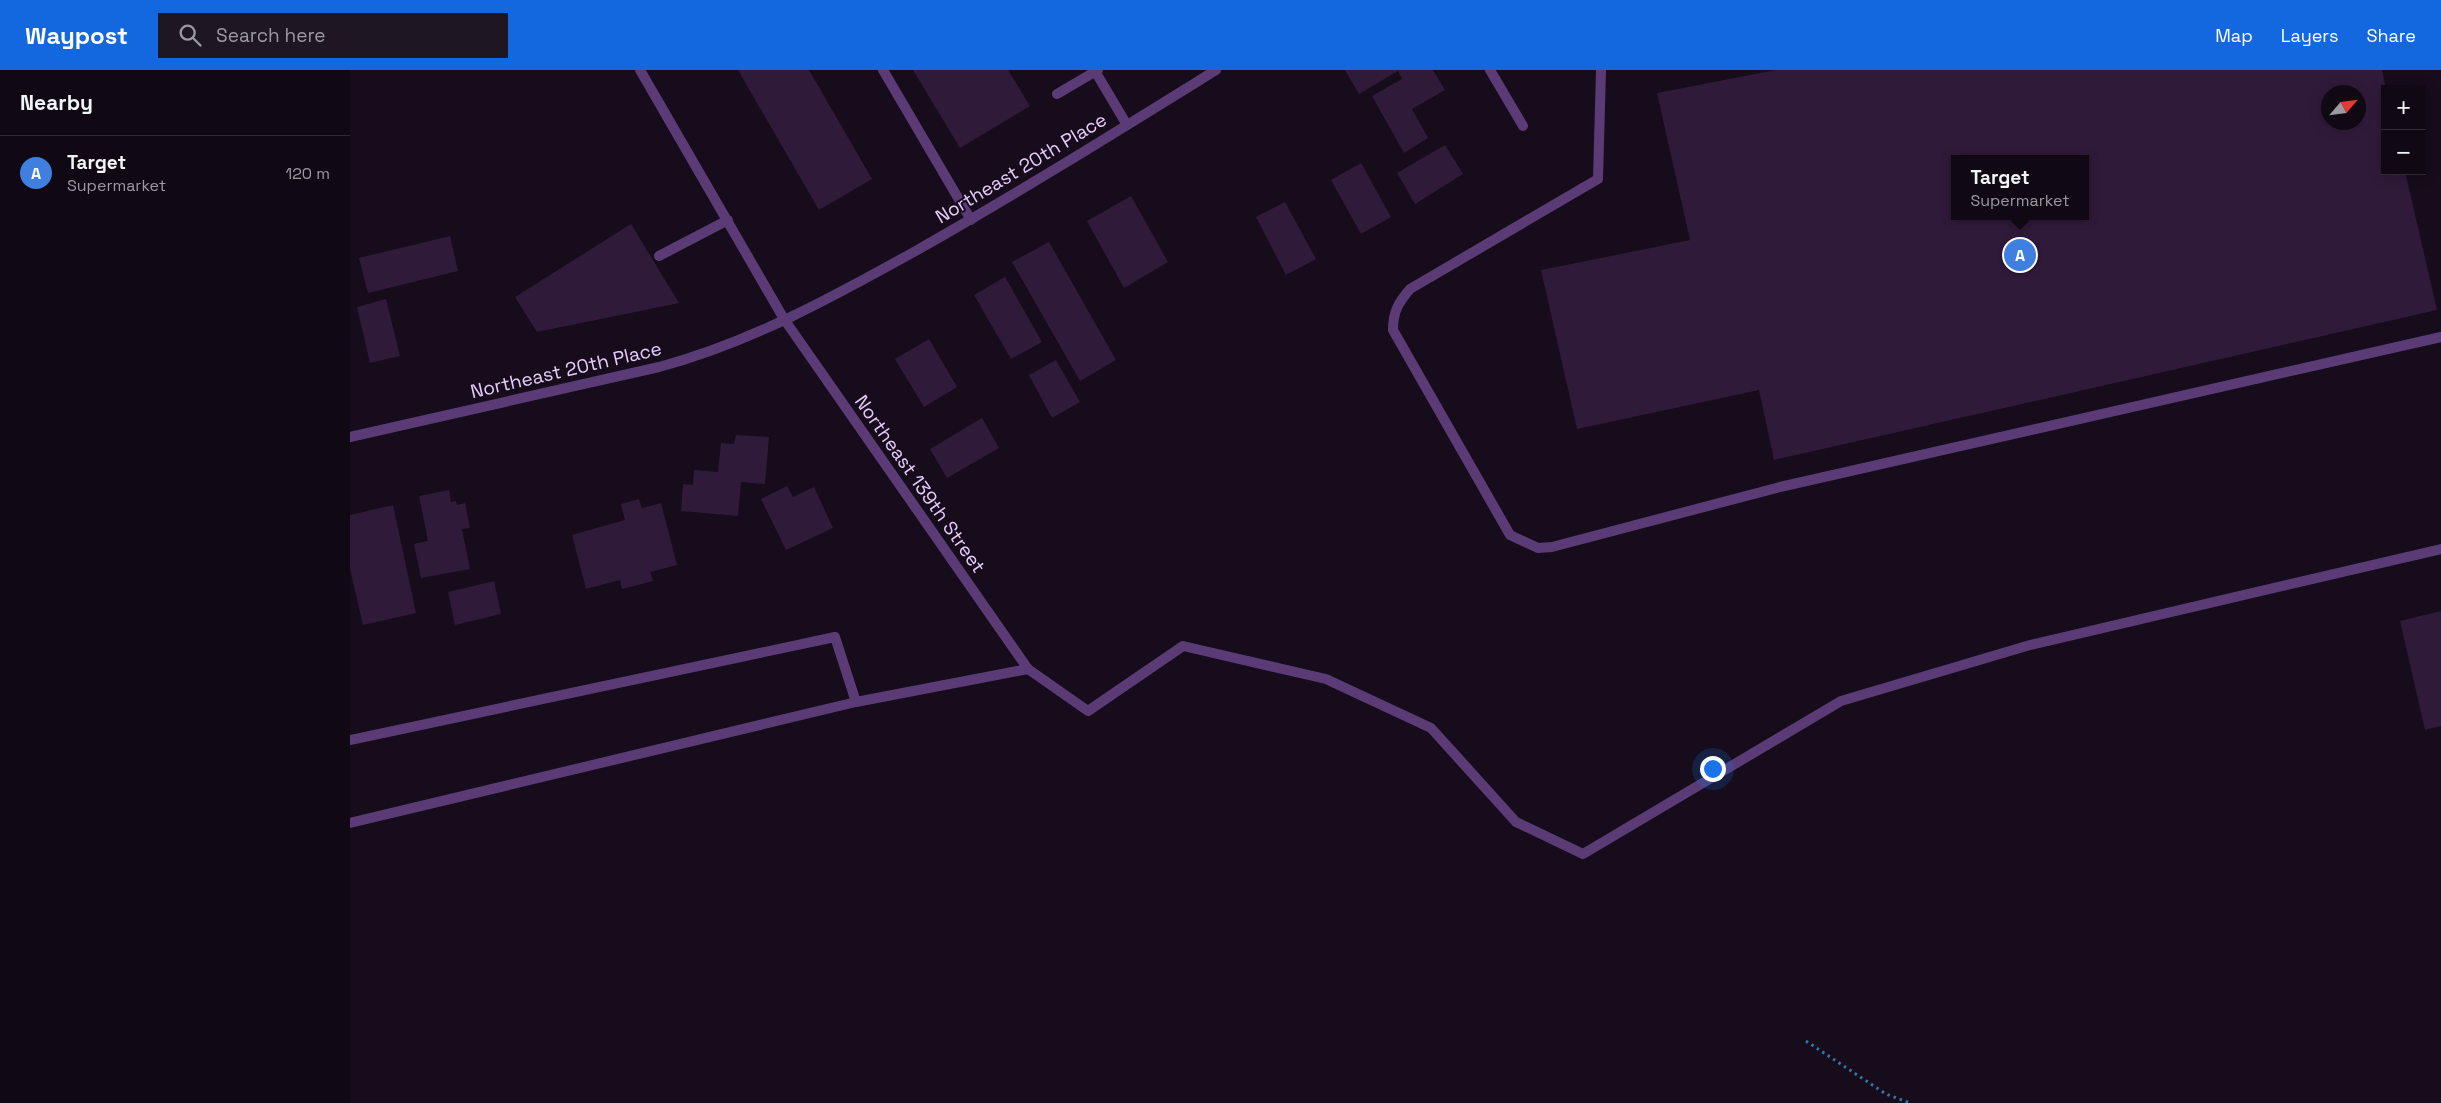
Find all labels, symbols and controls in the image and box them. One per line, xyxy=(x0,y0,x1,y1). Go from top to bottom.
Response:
search box xyxy=(158,13,508,58)
text: Waypost xyxy=(25,20,128,51)
icon: search xyxy=(176,21,204,49)
text: Search here xyxy=(216,23,326,48)
text: Map xyxy=(2215,24,2253,47)
text: Layers xyxy=(2281,24,2338,47)
text: Share xyxy=(2366,24,2416,47)
north arrow xyxy=(2321,85,2366,130)
map controls xyxy=(2381,85,2426,175)
button: + xyxy=(2381,85,2426,130)
text: Nearby xyxy=(20,89,93,116)
street label: Northeast 20th Place xyxy=(931,107,1111,229)
button: − xyxy=(2381,130,2426,175)
text: Target xyxy=(67,150,126,175)
popup xyxy=(1951,155,2089,220)
text: A xyxy=(31,163,41,184)
text: 120 m xyxy=(286,163,330,184)
text: Target xyxy=(1970,165,2030,190)
text: Supermarket xyxy=(67,175,166,196)
text: Supermarket xyxy=(1970,190,2070,211)
pin: A xyxy=(2004,236,2036,274)
street label: Northeast 20th Place xyxy=(468,336,664,404)
street label: Northeast 139th Street xyxy=(849,390,991,578)
your location xyxy=(1700,756,1726,782)

